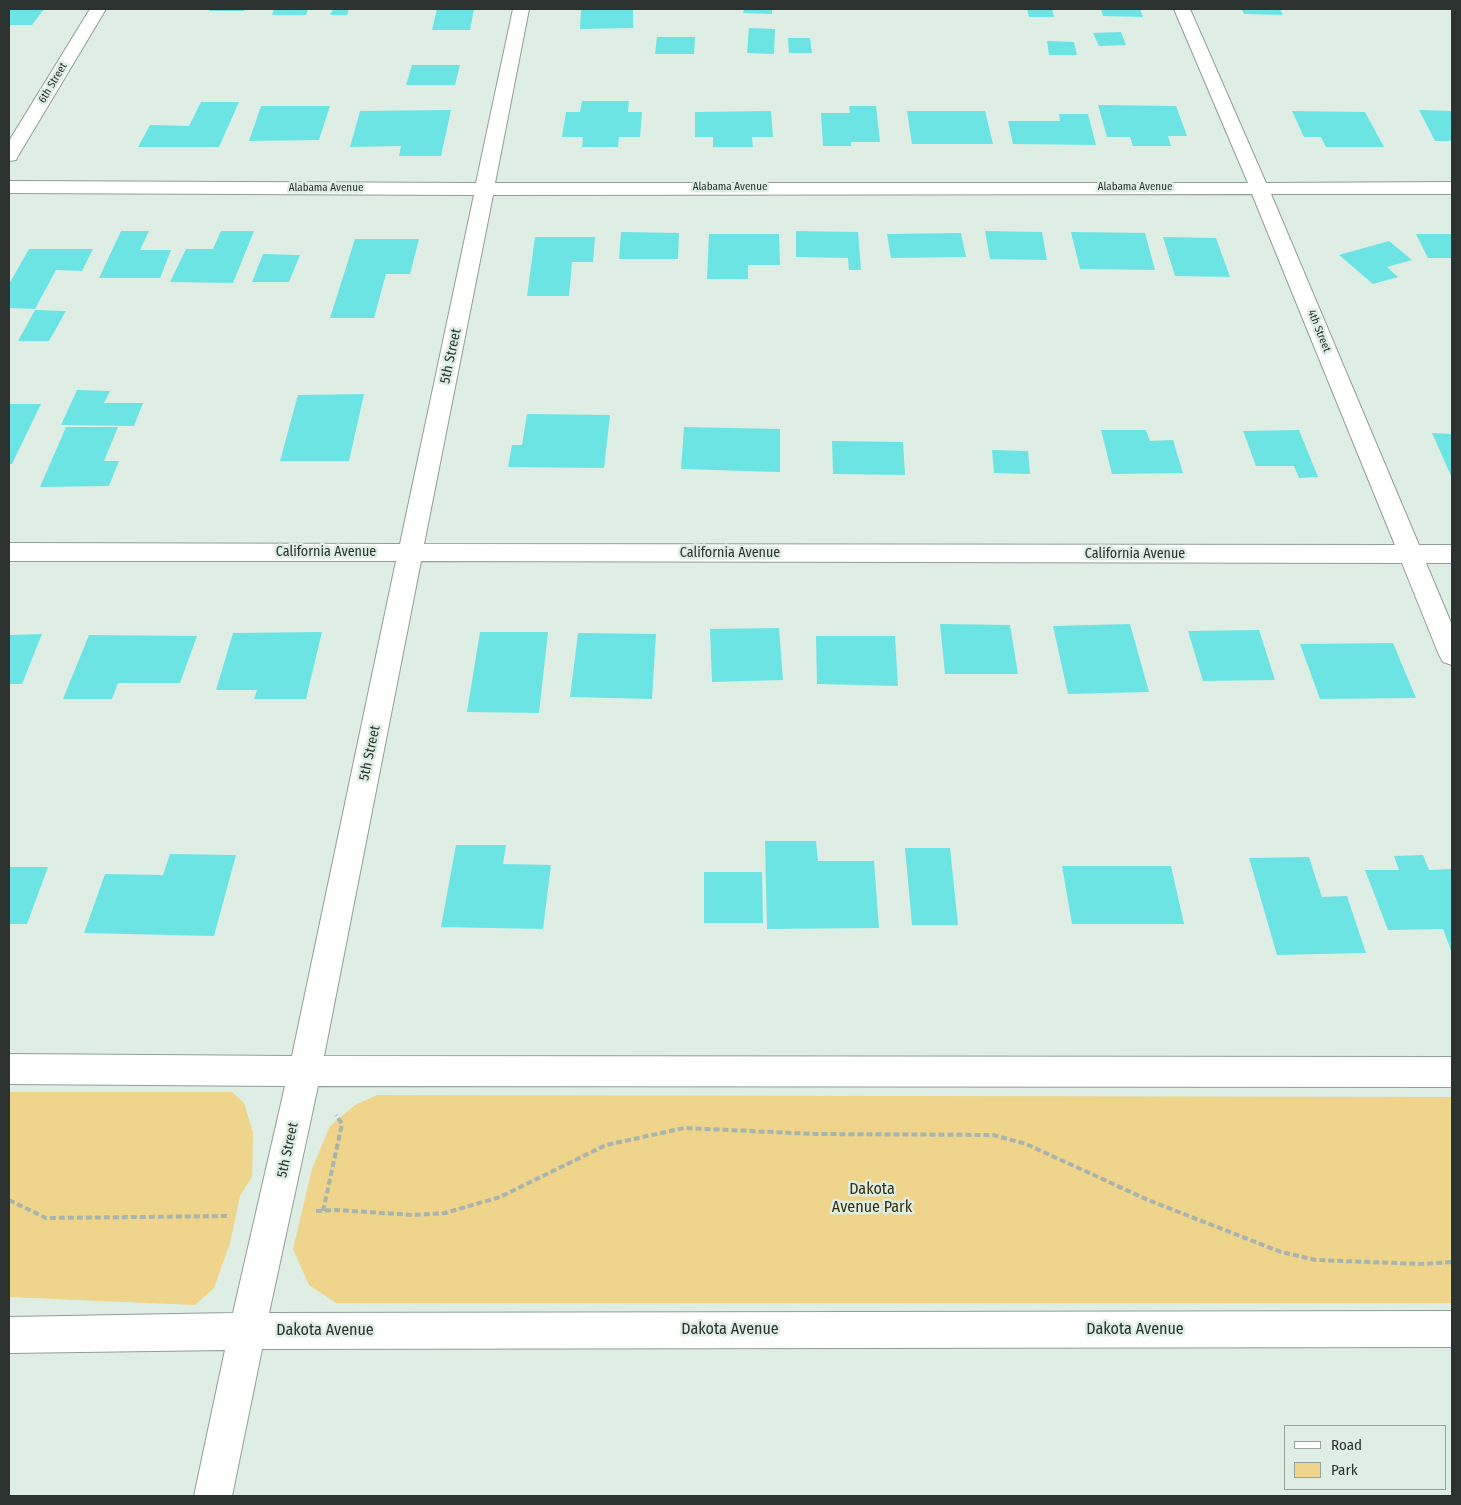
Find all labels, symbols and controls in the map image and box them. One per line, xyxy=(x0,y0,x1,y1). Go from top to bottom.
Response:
street label: 6th Street xyxy=(36,61,70,105)
street label: Alabama Avenue xyxy=(693,180,767,194)
street label: Alabama Avenue xyxy=(1098,180,1172,194)
street label: Alabama Avenue xyxy=(289,181,363,195)
street label: 4th Street xyxy=(1305,308,1333,354)
street label: 5th Street xyxy=(437,327,465,385)
street label: California Avenue xyxy=(276,544,376,560)
street label: California Avenue xyxy=(680,545,780,561)
street label: California Avenue xyxy=(1085,546,1185,562)
street label: 5th Street xyxy=(356,724,384,782)
street label: 5th Street xyxy=(274,1121,302,1179)
park label: Dakota Avenue Park xyxy=(832,1180,912,1218)
street label: Dakota Avenue xyxy=(681,1320,779,1340)
street label: Dakota Avenue xyxy=(1086,1320,1184,1340)
street label: Dakota Avenue xyxy=(276,1321,374,1341)
legend xyxy=(1284,1425,1446,1490)
text: Road xyxy=(1331,1436,1362,1454)
text: Park xyxy=(1331,1461,1358,1479)

